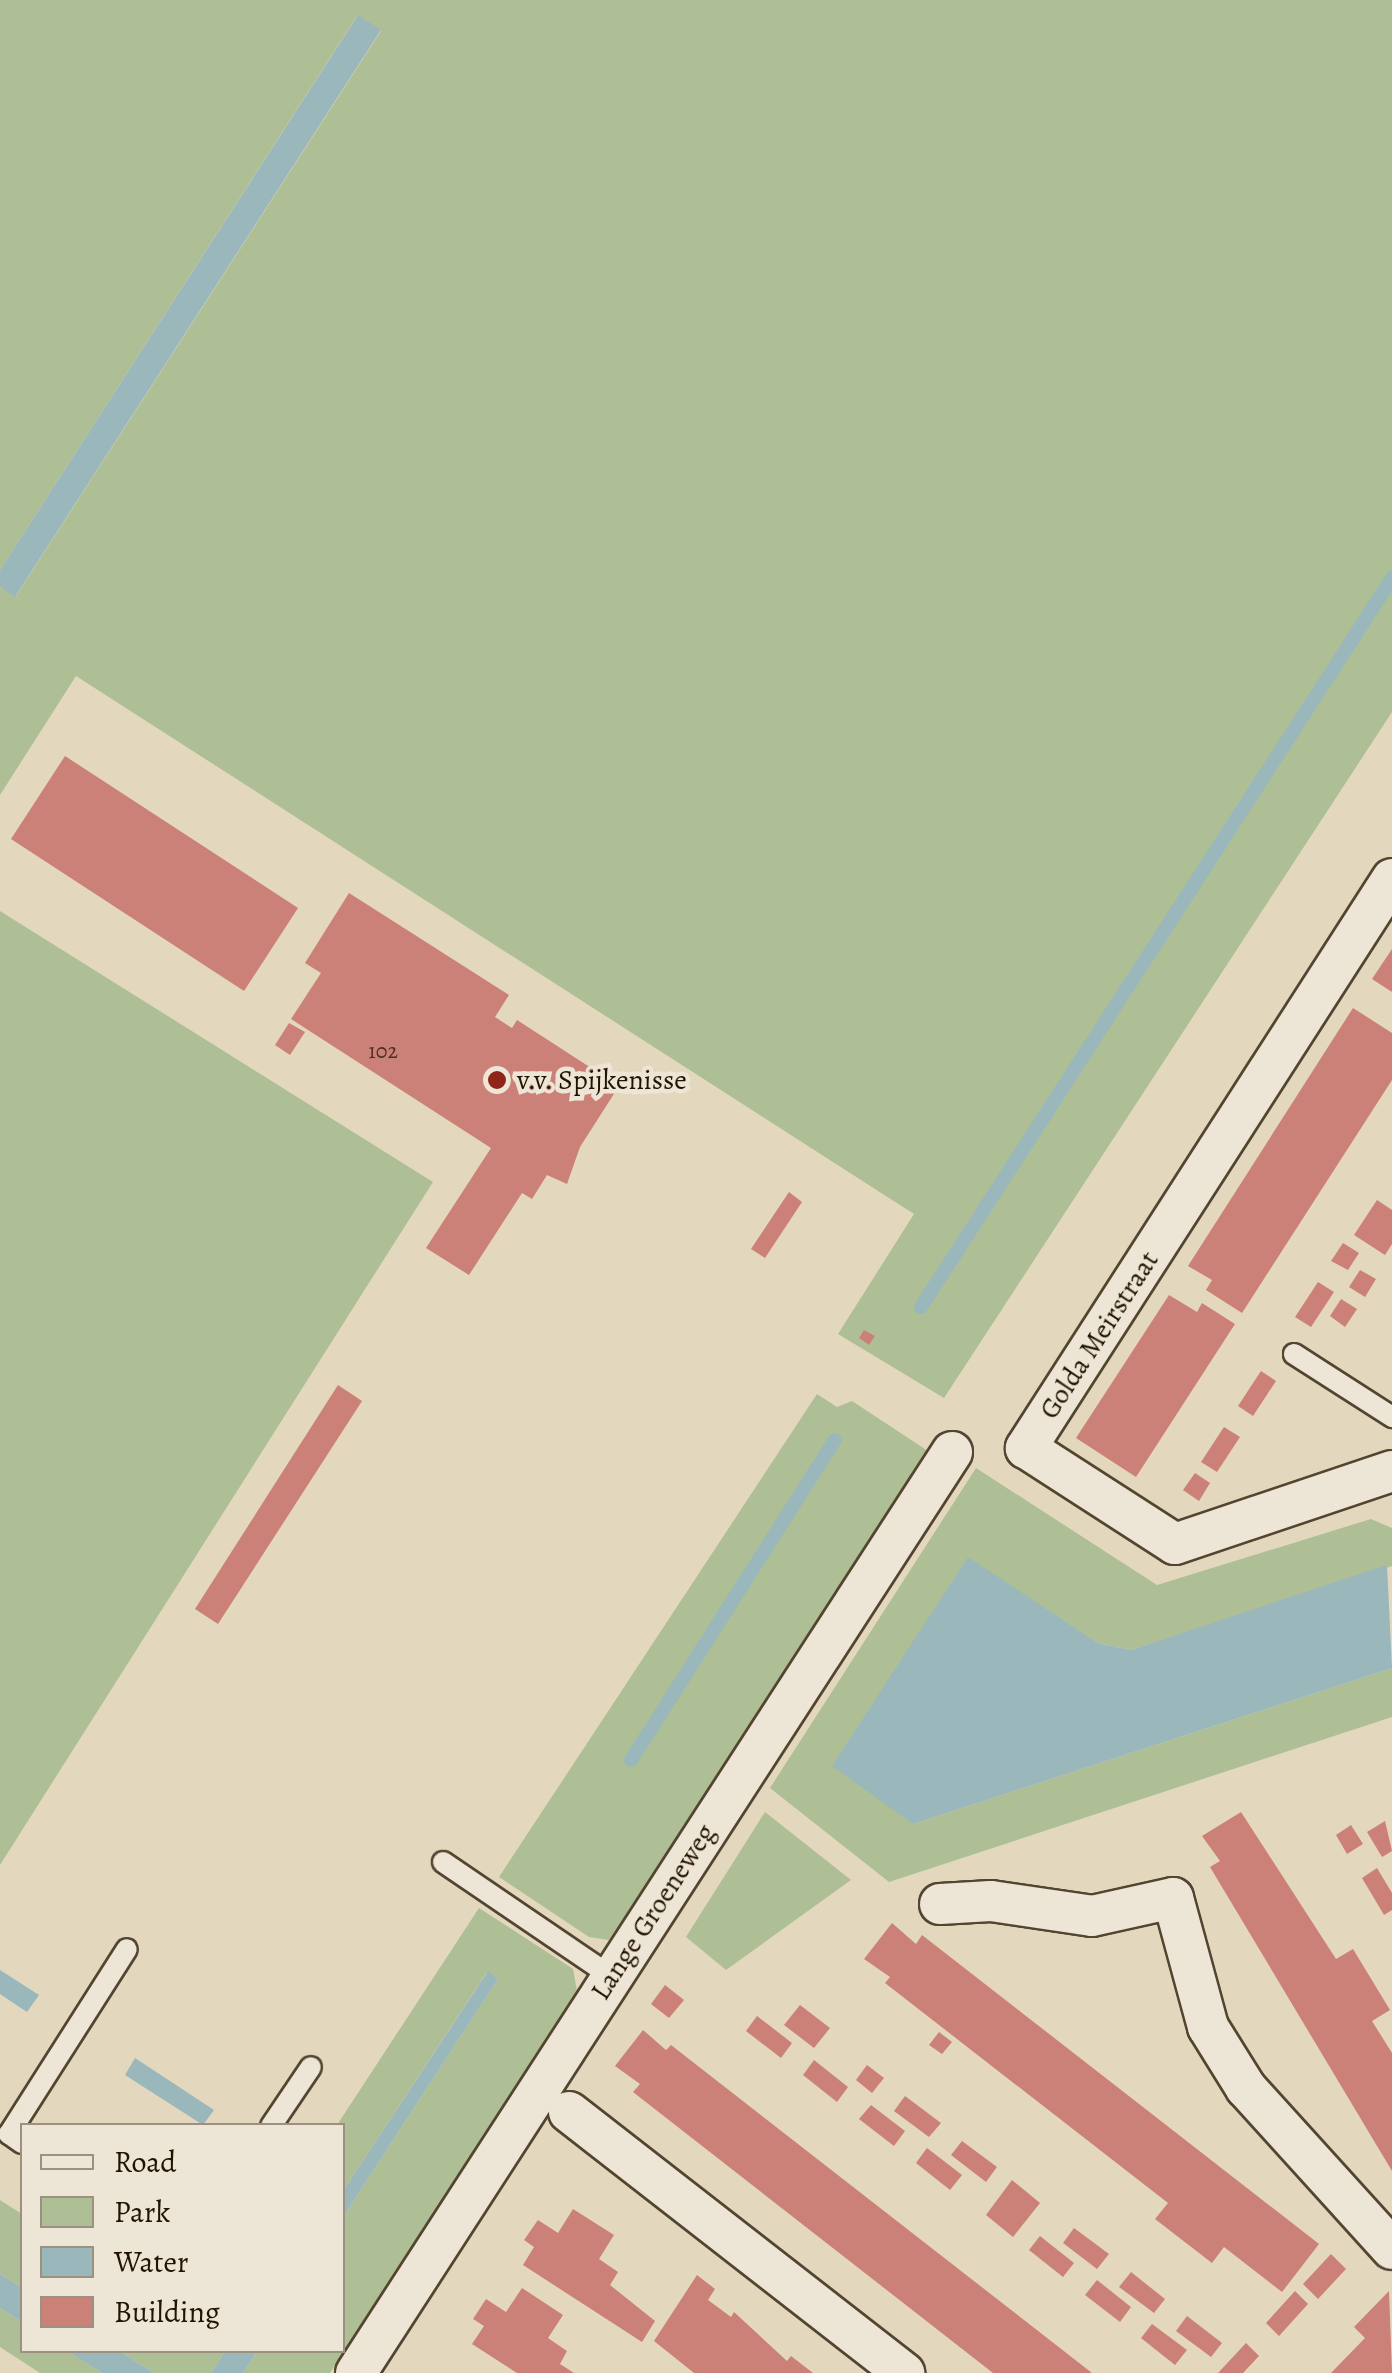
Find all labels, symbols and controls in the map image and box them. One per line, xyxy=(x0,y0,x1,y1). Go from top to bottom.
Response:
house number: 102 xyxy=(368,1039,398,1065)
place label: v.v. Spijkenisse xyxy=(517,1063,687,1097)
marker: v.v. Spijkenisse xyxy=(486,1069,508,1091)
street label: Golda Meirstraat xyxy=(1032,1245,1166,1425)
street label: Lange Groeneweg xyxy=(584,1818,722,2006)
legend xyxy=(20,2123,345,2353)
text: Road xyxy=(114,2142,176,2182)
text: Park xyxy=(114,2192,170,2232)
text: Water xyxy=(114,2242,188,2282)
text: Building xyxy=(114,2292,220,2332)

